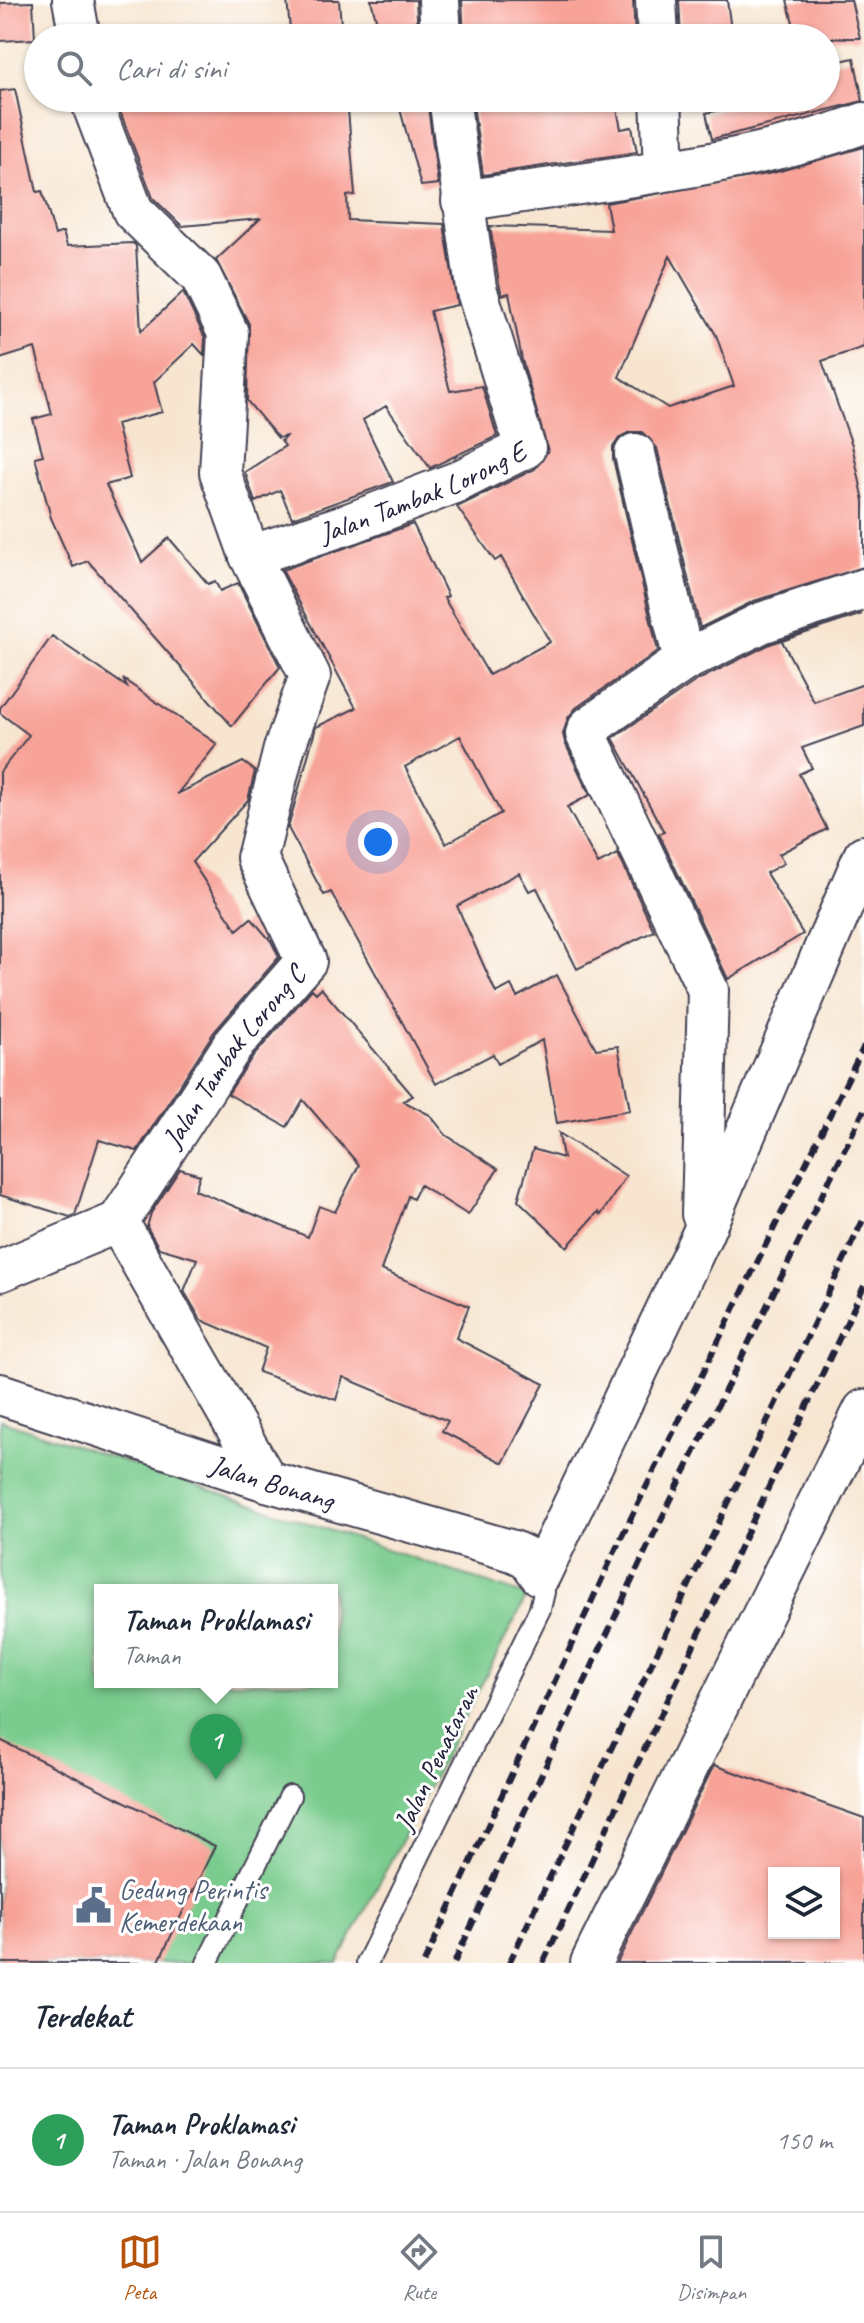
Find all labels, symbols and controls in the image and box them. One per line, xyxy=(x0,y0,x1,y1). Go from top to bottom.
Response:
search box xyxy=(24,24,840,112)
icon: search xyxy=(52,46,96,90)
text: Cari di sini xyxy=(116,49,227,87)
street label: Jalan Tambak Lorong E xyxy=(313,432,534,550)
your location xyxy=(358,822,398,862)
street label: Jalan Tambak Lorong C xyxy=(153,956,314,1155)
street label: Jalan Bonang xyxy=(204,1446,340,1517)
popup xyxy=(94,1584,338,1688)
text: Taman Proklamasi xyxy=(123,1601,309,1639)
text: Taman xyxy=(123,1639,181,1672)
street label: Jalan Penataran xyxy=(385,1678,487,1838)
pin: 1 xyxy=(190,1714,242,1780)
map controls xyxy=(768,1867,840,1939)
button: layers xyxy=(768,1867,840,1939)
place label: Gedung Perintis Kemerdekaan xyxy=(119,1872,269,1939)
public building icon: Gedung Perintis Kemerdekaan xyxy=(74,1886,112,1924)
text: Terdekat xyxy=(32,1994,131,2037)
text: Taman Proklamasi xyxy=(108,2105,294,2143)
text: 1 xyxy=(52,2124,64,2157)
text: 150 m xyxy=(776,2124,832,2157)
text: Taman · Jalan Bonang xyxy=(108,2143,301,2176)
tab: Peta xyxy=(118,2230,162,2306)
tab: Rute xyxy=(397,2230,441,2306)
tab: Disimpan xyxy=(677,2230,746,2306)

